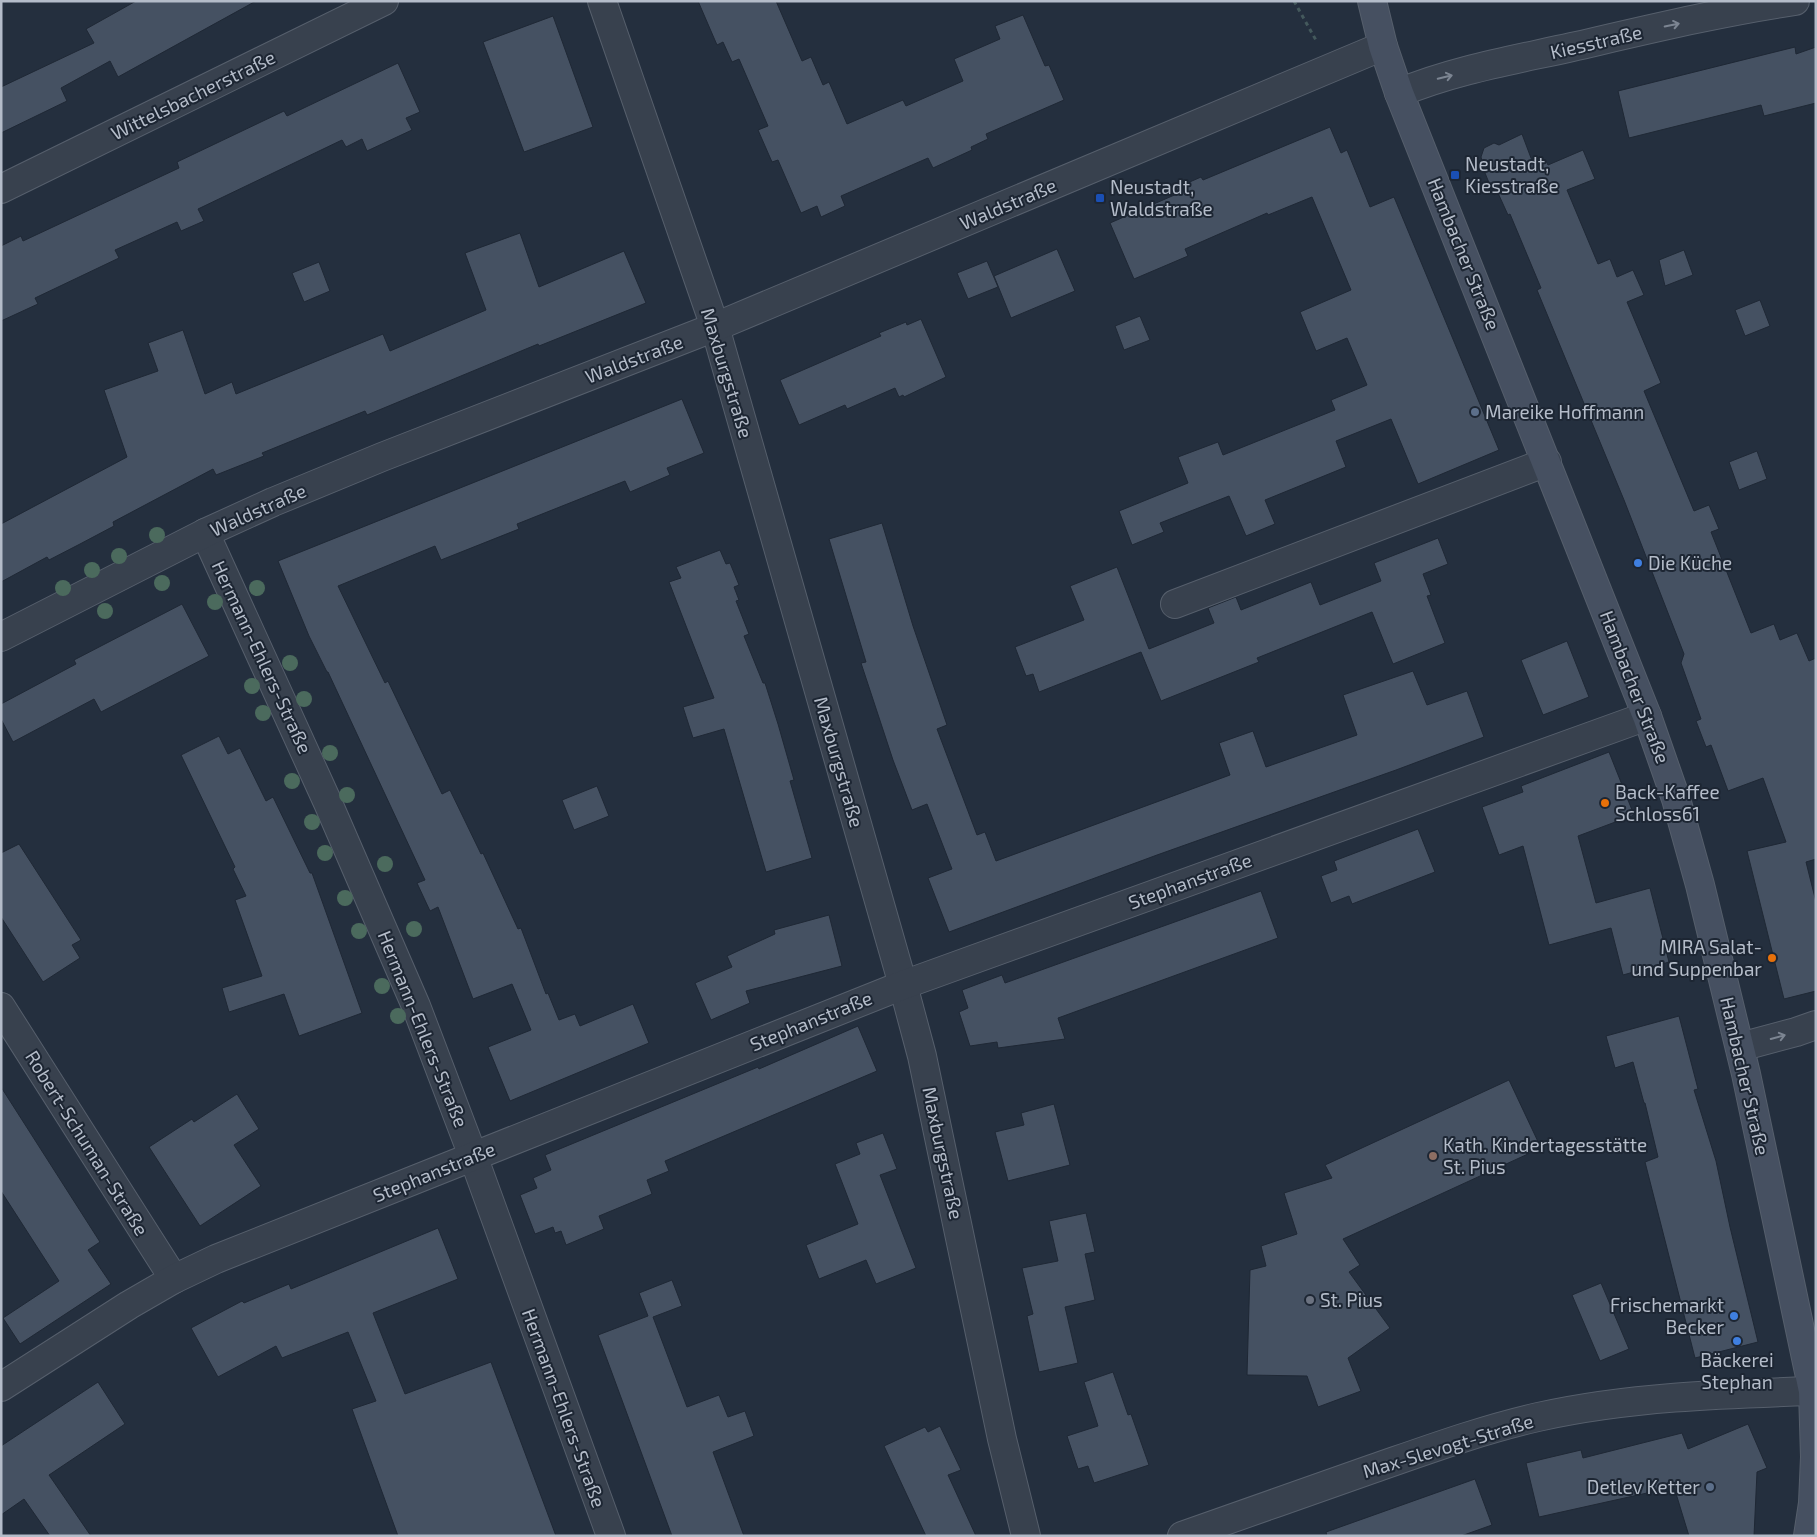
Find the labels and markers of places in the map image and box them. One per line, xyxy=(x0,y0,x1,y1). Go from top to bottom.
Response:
place label: Neustadt, Kiesstraße xyxy=(1465,152,1559,197)
marker: Neustadt, Kiesstraße xyxy=(1449,169,1461,181)
place label: Neustadt, Waldstraße xyxy=(1110,175,1213,220)
marker: Neustadt, Waldstraße xyxy=(1094,192,1106,204)
place label: Mareike Hoffmann xyxy=(1485,400,1644,423)
marker: Mareike Hoffmann xyxy=(1469,406,1481,418)
place label: Die Küche xyxy=(1648,551,1732,574)
marker: Die Küche xyxy=(1632,557,1644,569)
place label: Back-Kaffee Schloss61 xyxy=(1615,780,1720,825)
marker: Back-Kaffee Schloss61 xyxy=(1599,797,1611,809)
place label: MIRA Salat- und Suppenbar xyxy=(1631,935,1762,980)
marker: MIRA Salat- und Suppenbar xyxy=(1766,952,1778,964)
place label: Kath. Kindertagesstätte St. Pius xyxy=(1443,1133,1647,1178)
marker: Kath. Kindertagesstätte St. Pius xyxy=(1427,1150,1439,1162)
place label: St. Pius xyxy=(1320,1288,1383,1311)
place label: Frischemarkt Becker xyxy=(1610,1293,1724,1338)
marker: St. Pius xyxy=(1304,1294,1316,1306)
marker: Frischemarkt Becker xyxy=(1728,1310,1740,1322)
marker: Bäckerei Stephan xyxy=(1731,1335,1743,1347)
place label: Bäckerei Stephan xyxy=(1700,1348,1774,1393)
place label: Detlev Ketter xyxy=(1587,1475,1700,1498)
marker: Detlev Ketter xyxy=(1704,1481,1716,1493)

